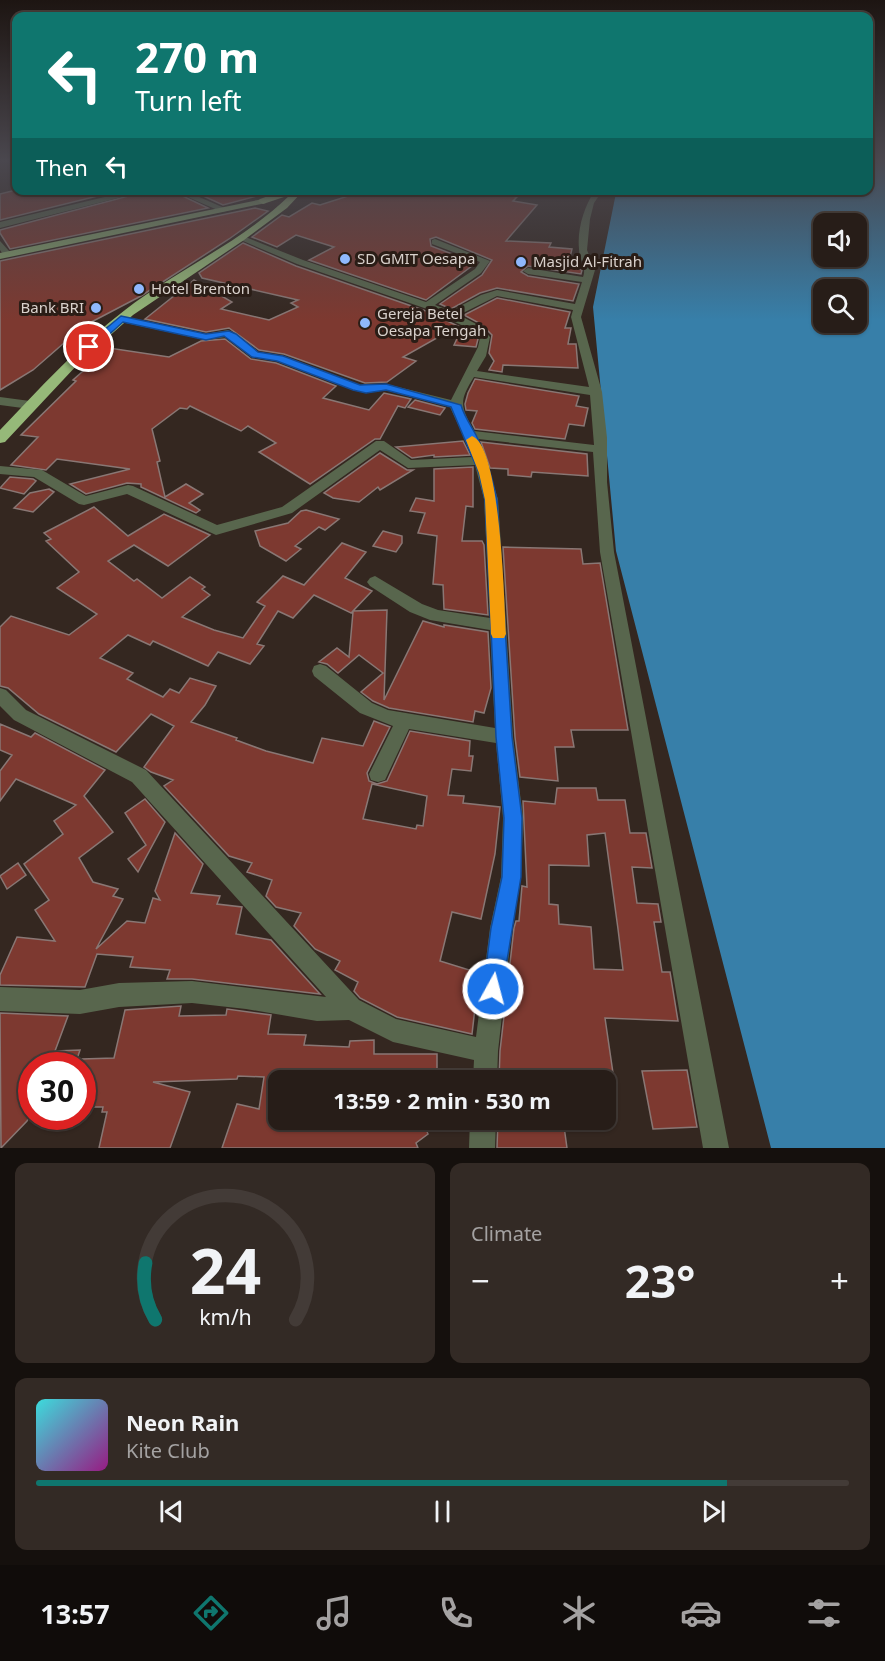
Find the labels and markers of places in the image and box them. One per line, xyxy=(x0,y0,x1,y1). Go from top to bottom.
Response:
place label: SD GMIT Oesapa xyxy=(357,248,475,268)
place label: Masjid Al-Fitrah xyxy=(533,251,642,271)
marker: SD GMIT Oesapa xyxy=(338,252,352,266)
marker: Masjid Al-Fitrah xyxy=(514,255,528,269)
place label: Hotel Brenton xyxy=(151,278,250,298)
marker: Hotel Brenton xyxy=(132,282,146,296)
place label: Bank BRI xyxy=(20,297,84,317)
marker: Bank BRI xyxy=(89,301,103,315)
place label: Gereja Betel Oesapa Tengah xyxy=(377,303,486,340)
marker: Gereja Betel Oesapa Tengah xyxy=(358,316,372,330)
pin xyxy=(63,321,114,372)

